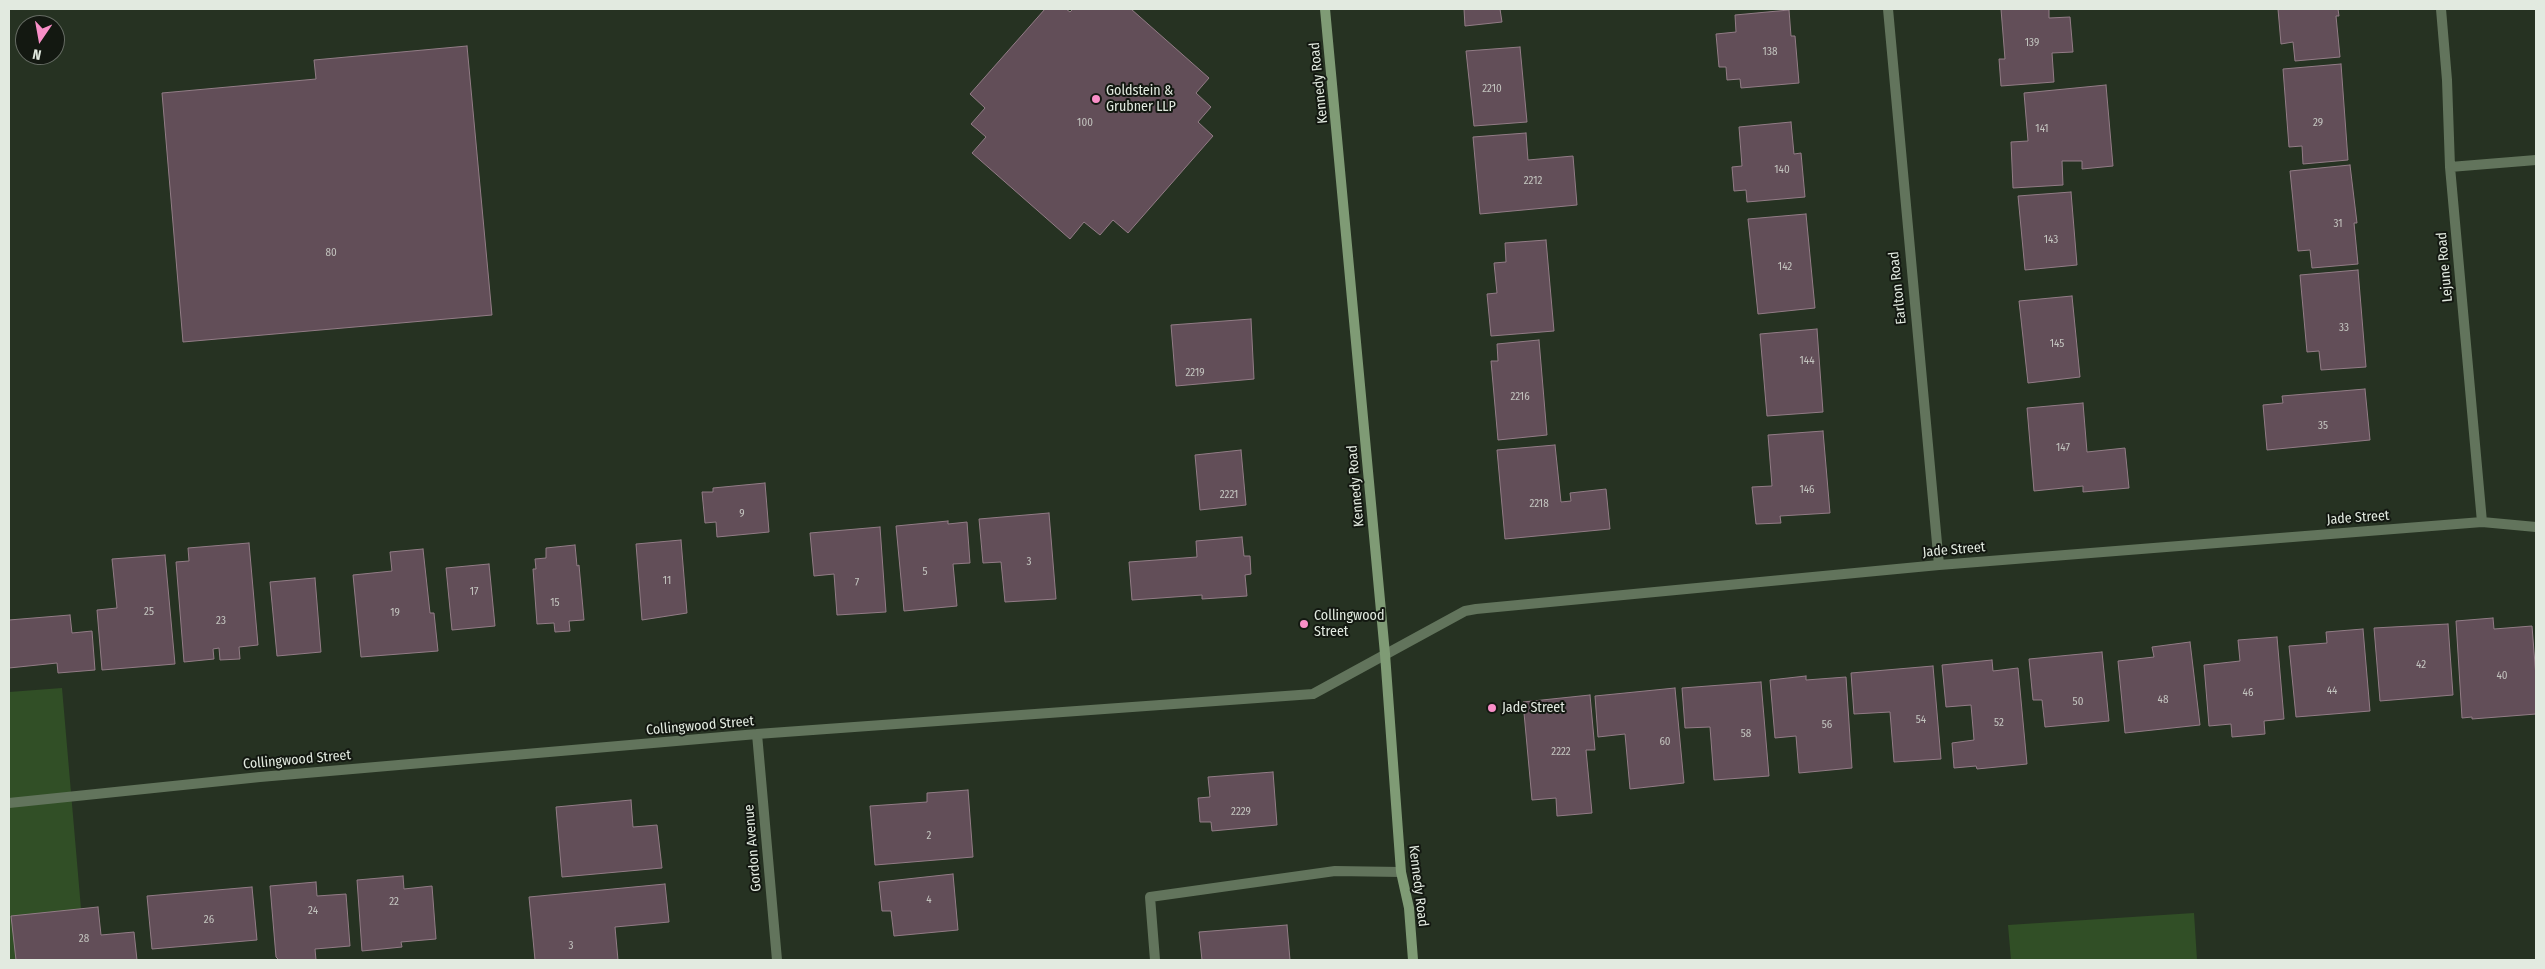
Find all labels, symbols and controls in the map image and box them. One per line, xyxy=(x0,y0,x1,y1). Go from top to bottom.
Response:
north arrow xyxy=(15,15,65,65)
house number: 139 xyxy=(2025,36,2039,50)
street label: Kennedy Road xyxy=(1306,41,1332,125)
text: N xyxy=(31,45,43,63)
house number: 138 xyxy=(1763,45,1777,59)
house number: 2210 xyxy=(1482,82,1502,96)
place label: Goldstein & Grubner LLP xyxy=(1106,83,1176,115)
marker: Goldstein & Grubner LLP xyxy=(1090,93,1102,105)
house number: 100 xyxy=(1077,116,1093,130)
house number: 29 xyxy=(2313,116,2323,130)
house number: 141 xyxy=(2035,122,2049,136)
house number: 140 xyxy=(1774,163,1790,177)
house number: 2212 xyxy=(1524,174,1542,188)
house number: 31 xyxy=(2334,217,2342,231)
street label: Lejune Road xyxy=(2434,231,2456,303)
house number: 143 xyxy=(2044,233,2058,247)
house number: 80 xyxy=(325,246,337,260)
street label: Earlton Road xyxy=(1886,251,1910,325)
house number: 142 xyxy=(1778,260,1792,274)
house number: 33 xyxy=(2339,321,2349,335)
house number: 145 xyxy=(2050,337,2064,351)
house number: 144 xyxy=(1800,354,1814,368)
house number: 2219 xyxy=(1185,366,1205,380)
house number: 2216 xyxy=(1510,390,1530,404)
house number: 35 xyxy=(2318,419,2328,433)
house number: 147 xyxy=(2056,441,2070,455)
street label: Kennedy Road xyxy=(1344,444,1368,528)
house number: 146 xyxy=(1799,483,1815,497)
house number: 2221 xyxy=(1220,488,1238,502)
house number: 2218 xyxy=(1529,497,1549,511)
house number: 9 xyxy=(739,507,745,521)
street label: Jade Street xyxy=(2326,507,2390,529)
street label: Jade Street xyxy=(1922,539,1986,561)
house number: 3 xyxy=(1027,555,1031,569)
house number: 5 xyxy=(922,565,928,579)
house number: 11 xyxy=(663,574,671,588)
house number: 7 xyxy=(855,576,859,590)
house number: 17 xyxy=(470,585,478,599)
house number: 15 xyxy=(550,596,560,610)
house number: 25 xyxy=(144,605,154,619)
house number: 19 xyxy=(390,606,400,620)
place label: Collingwood Street xyxy=(1314,608,1384,640)
house number: 23 xyxy=(216,614,226,628)
marker: Collingwood Street xyxy=(1298,618,1310,630)
house number: 42 xyxy=(2416,658,2426,672)
house number: 40 xyxy=(2496,669,2508,683)
house number: 44 xyxy=(2327,684,2337,698)
house number: 46 xyxy=(2243,686,2253,700)
house number: 48 xyxy=(2158,693,2168,707)
house number: 50 xyxy=(2073,695,2083,709)
place label: Jade Street xyxy=(1502,700,1565,716)
marker: Jade Street xyxy=(1486,702,1498,714)
street label: Collingwood Street xyxy=(645,713,755,739)
house number: 54 xyxy=(1916,713,1926,727)
house number: 52 xyxy=(1994,716,2004,730)
house number: 56 xyxy=(1822,718,1832,732)
house number: 58 xyxy=(1741,727,1751,741)
house number: 60 xyxy=(1659,735,1671,749)
house number: 2222 xyxy=(1551,745,1571,759)
street label: Collingwood Street xyxy=(242,747,352,773)
street label: Gordon Avenue xyxy=(741,804,765,892)
house number: 2229 xyxy=(1231,805,1251,819)
house number: 2 xyxy=(927,829,931,843)
street label: Kennedy Road xyxy=(1405,844,1431,928)
house number: 4 xyxy=(926,893,932,907)
house number: 22 xyxy=(389,895,399,909)
house number: 24 xyxy=(308,904,318,918)
house number: 26 xyxy=(204,913,214,927)
house number: 28 xyxy=(79,932,89,946)
house number: 3 xyxy=(569,939,573,953)

